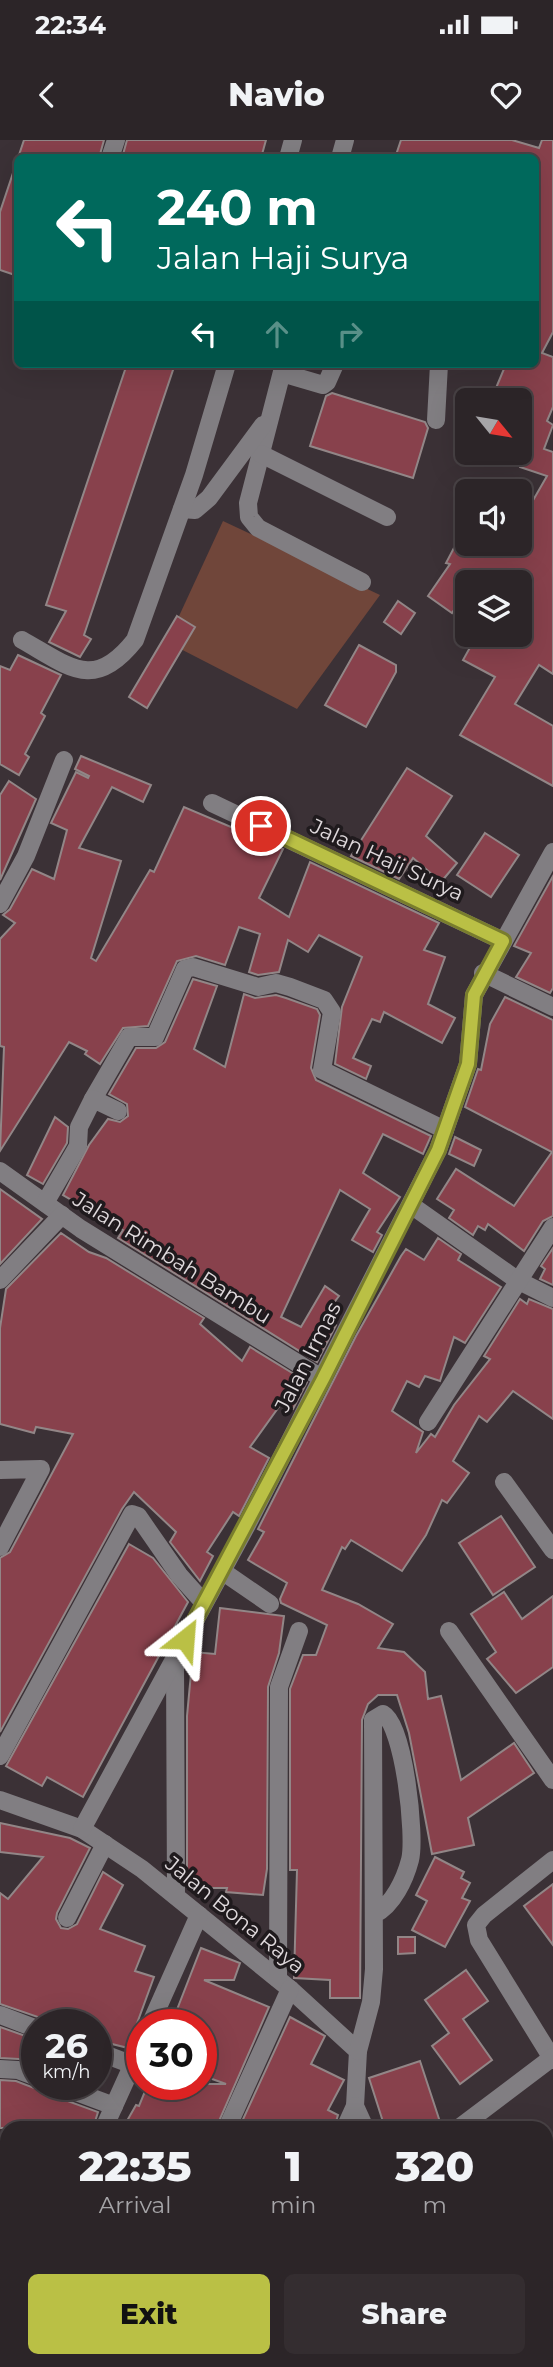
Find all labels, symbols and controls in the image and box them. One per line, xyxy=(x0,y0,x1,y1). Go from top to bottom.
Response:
text: 22:34 xyxy=(35,9,106,41)
text: Navio xyxy=(228,75,325,114)
icon: back xyxy=(28,76,66,114)
icon: heart xyxy=(487,76,525,114)
text: 240 m xyxy=(157,178,318,237)
icon: left xyxy=(42,182,133,273)
text: Jalan Haji Surya xyxy=(157,238,409,277)
icon: left xyxy=(185,315,223,353)
icon: ahead xyxy=(258,315,296,353)
icon: right xyxy=(331,315,369,353)
north arrow xyxy=(455,388,532,466)
map controls xyxy=(455,388,532,647)
button: sound xyxy=(455,479,532,556)
button: layers xyxy=(455,570,532,647)
pin xyxy=(231,796,291,856)
icon: arrive xyxy=(242,807,280,845)
street label: Jalan Haji Surya xyxy=(306,813,468,906)
street label: Jalan Rimbah Bambu xyxy=(68,1186,276,1329)
street label: Jalan Irmas xyxy=(269,1298,346,1417)
position arrow xyxy=(148,1602,222,1676)
street label: Jalan Bona Raya xyxy=(160,1850,310,1979)
speed limit sign: 30 xyxy=(126,2009,217,2100)
text: 26 xyxy=(45,2024,88,2067)
text: km/h xyxy=(42,2061,91,2083)
text: 22:35 xyxy=(79,2140,191,2192)
text: 1 xyxy=(285,2140,302,2192)
text: 320 xyxy=(395,2140,474,2192)
text: Arrival xyxy=(99,2191,171,2219)
text: min xyxy=(270,2191,316,2219)
text: m xyxy=(422,2191,447,2219)
button: Exit xyxy=(28,2274,270,2354)
button: Share xyxy=(284,2274,525,2354)

